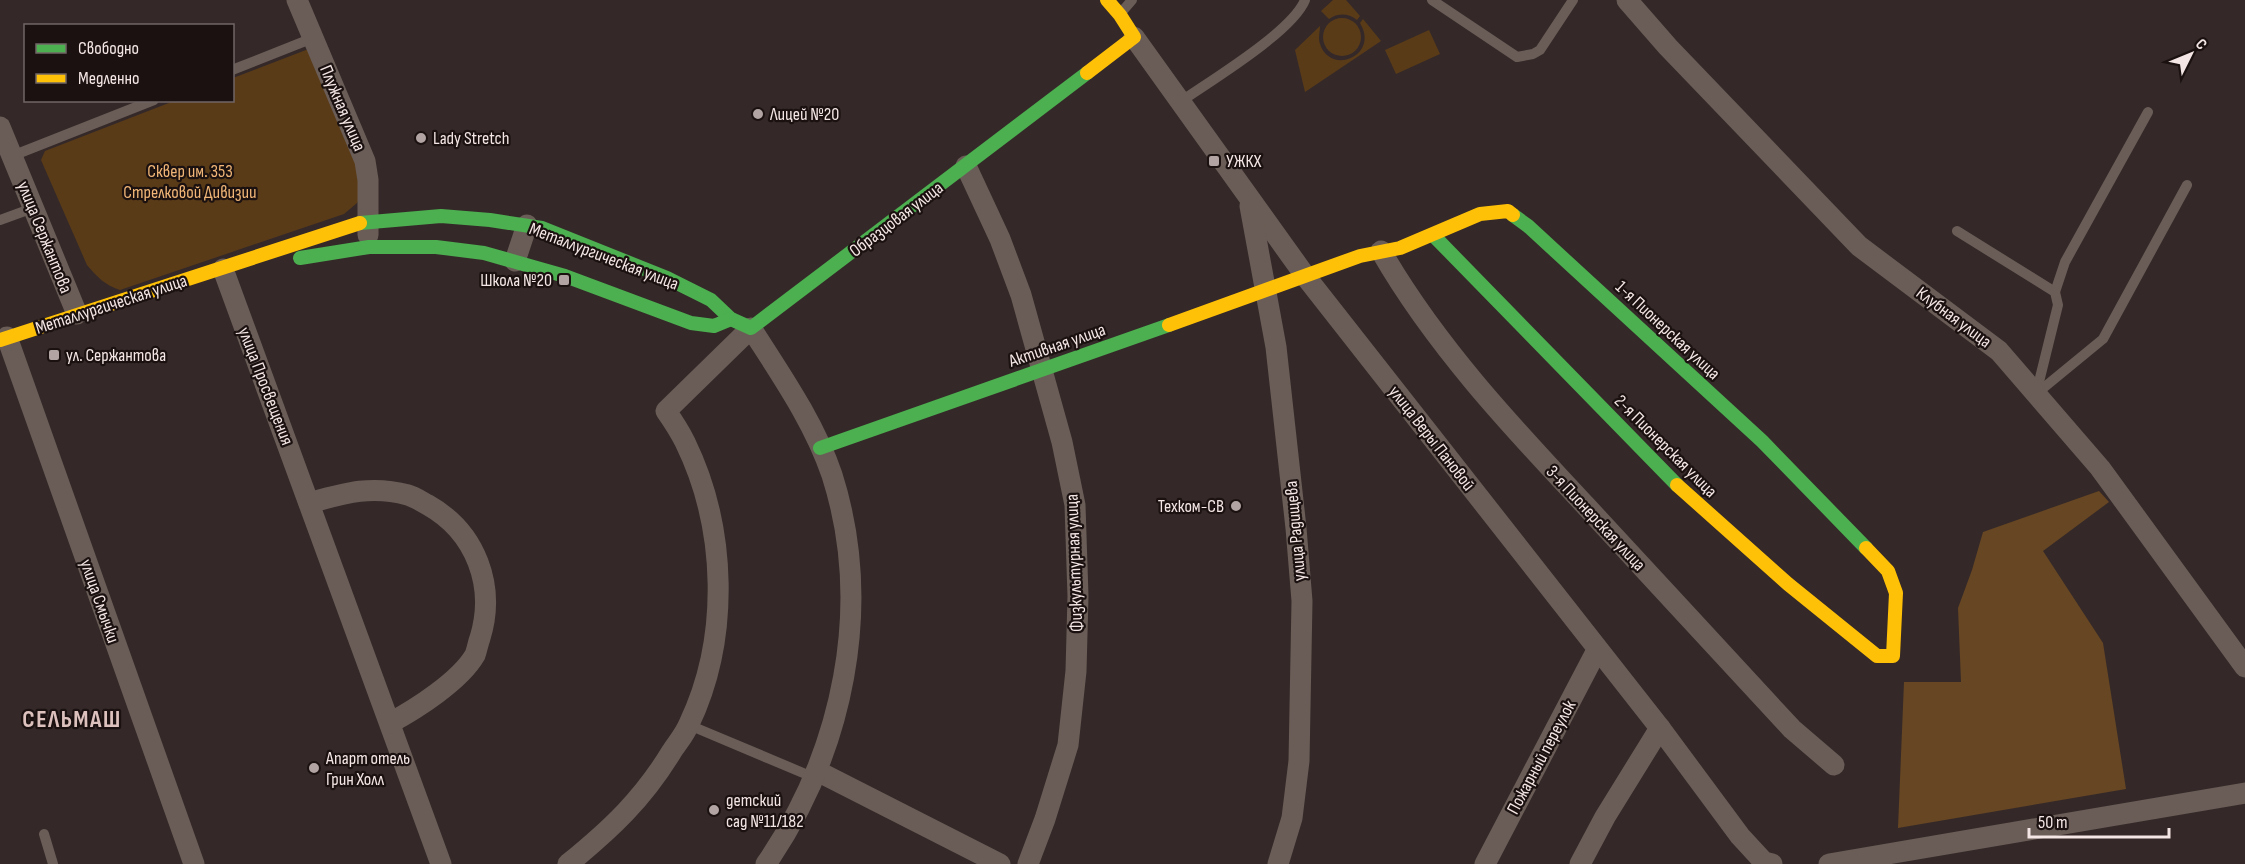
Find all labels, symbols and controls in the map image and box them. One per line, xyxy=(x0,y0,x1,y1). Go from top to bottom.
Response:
legend xyxy=(24,24,234,102)
north arrow xyxy=(2161,24,2221,84)
text: С xyxy=(2191,35,2211,54)
text: Свободно xyxy=(78,38,139,59)
street label: Плужная улица xyxy=(315,62,370,154)
text: Медленно xyxy=(78,68,140,89)
place label: Лицей №20 xyxy=(769,104,839,125)
marker: Лицей №20 xyxy=(751,107,765,121)
place label: Lady Stretch xyxy=(433,128,509,149)
marker: Lady Stretch xyxy=(414,131,428,145)
place label: УЖКХ xyxy=(1226,151,1262,172)
marker: УЖКХ xyxy=(1207,154,1221,168)
park label: Сквер им. 353 Стрелковой Дивизии xyxy=(123,161,257,203)
street label: Образцовая улица xyxy=(845,177,947,261)
street label: улица Сержантова xyxy=(13,178,77,296)
street label: Металлургическая улица xyxy=(526,218,681,295)
street label: Металлургическая улица xyxy=(33,270,190,339)
place label: Школа №20 xyxy=(480,270,552,291)
marker: Школа №20 xyxy=(557,273,571,287)
street label: 1-я Пионерская улица xyxy=(1611,277,1724,384)
street label: Клубная улица xyxy=(1912,282,1995,352)
street label: Активная улица xyxy=(1005,319,1108,372)
street label: улица Просвещения xyxy=(233,324,298,448)
place label: ул. Сержантова xyxy=(66,345,166,366)
marker: ул. Сержантова xyxy=(47,348,61,362)
street label: улица Веры Пановой xyxy=(1384,382,1479,495)
street label: 2-я Пионерская улица xyxy=(1610,391,1721,502)
street label: 3-я Пионерская улица xyxy=(1541,461,1650,575)
street label: улица Радищева xyxy=(1281,480,1310,582)
street label: Физкультурная улица xyxy=(1062,494,1087,632)
place label: Техком-СВ xyxy=(1158,496,1224,517)
marker: Техком-СВ xyxy=(1229,499,1243,513)
street label: улица Смычки xyxy=(75,556,124,646)
street label: Пожарный переулок xyxy=(1503,697,1580,818)
district label: СЕЛЬМАШ xyxy=(22,705,122,734)
place label: Апарт отель Грин Холл xyxy=(325,748,410,790)
marker: Апарт отель Грин Холл xyxy=(307,761,321,775)
place label: детский сад №11/182 xyxy=(726,790,804,832)
scale bar xyxy=(2029,801,2168,839)
marker: детский сад №11/182 xyxy=(707,803,721,817)
text: 50 m xyxy=(2038,812,2068,833)

